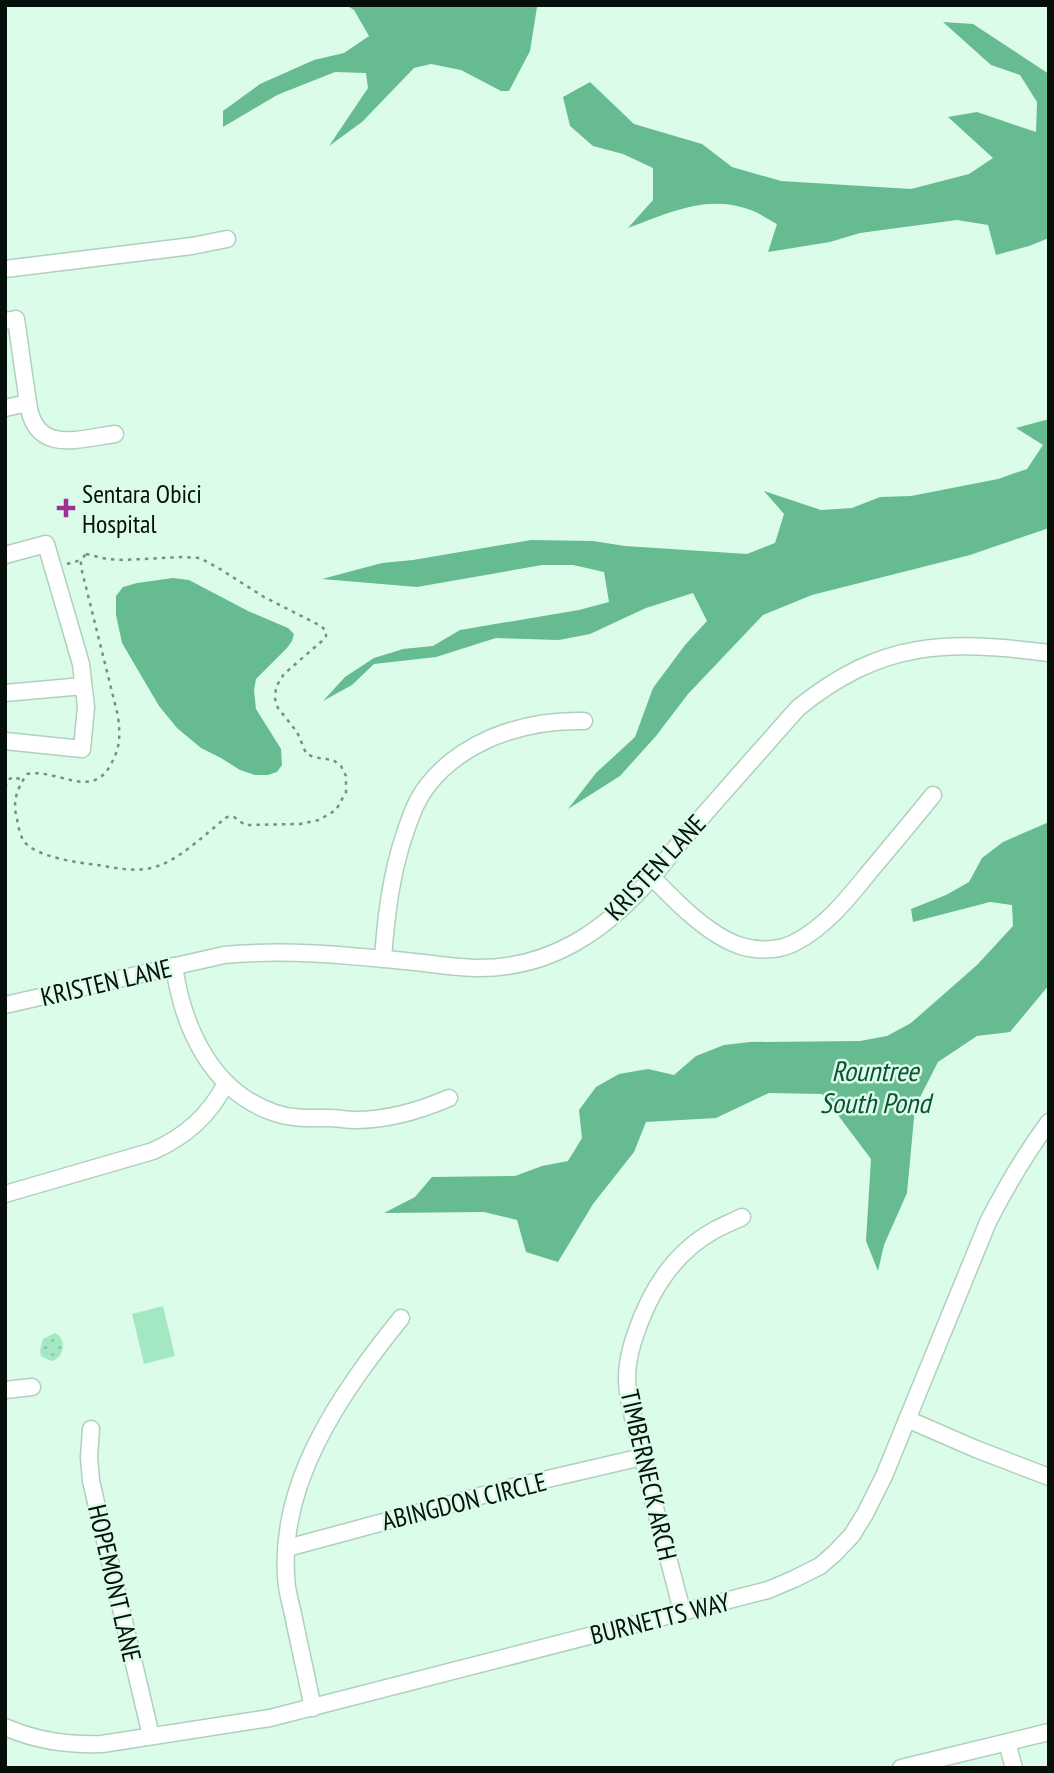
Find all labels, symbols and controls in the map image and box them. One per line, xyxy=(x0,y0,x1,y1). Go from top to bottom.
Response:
place label: Sentara Obici Hospital xyxy=(82,477,202,540)
marker: Sentara Obici Hospital xyxy=(56,498,76,518)
street label: KRISTEN LANE xyxy=(598,807,712,927)
street label: KRISTEN LANE xyxy=(37,951,175,1013)
water label: Rountree South Pond xyxy=(820,1052,934,1121)
street label: TIMBERNECK ARCH xyxy=(613,1386,685,1564)
street label: ABINGDON CIRCLE xyxy=(378,1465,550,1537)
street label: HOPEMONT LANE xyxy=(81,1501,149,1665)
street label: BURNETTS WAY xyxy=(587,1585,733,1651)

